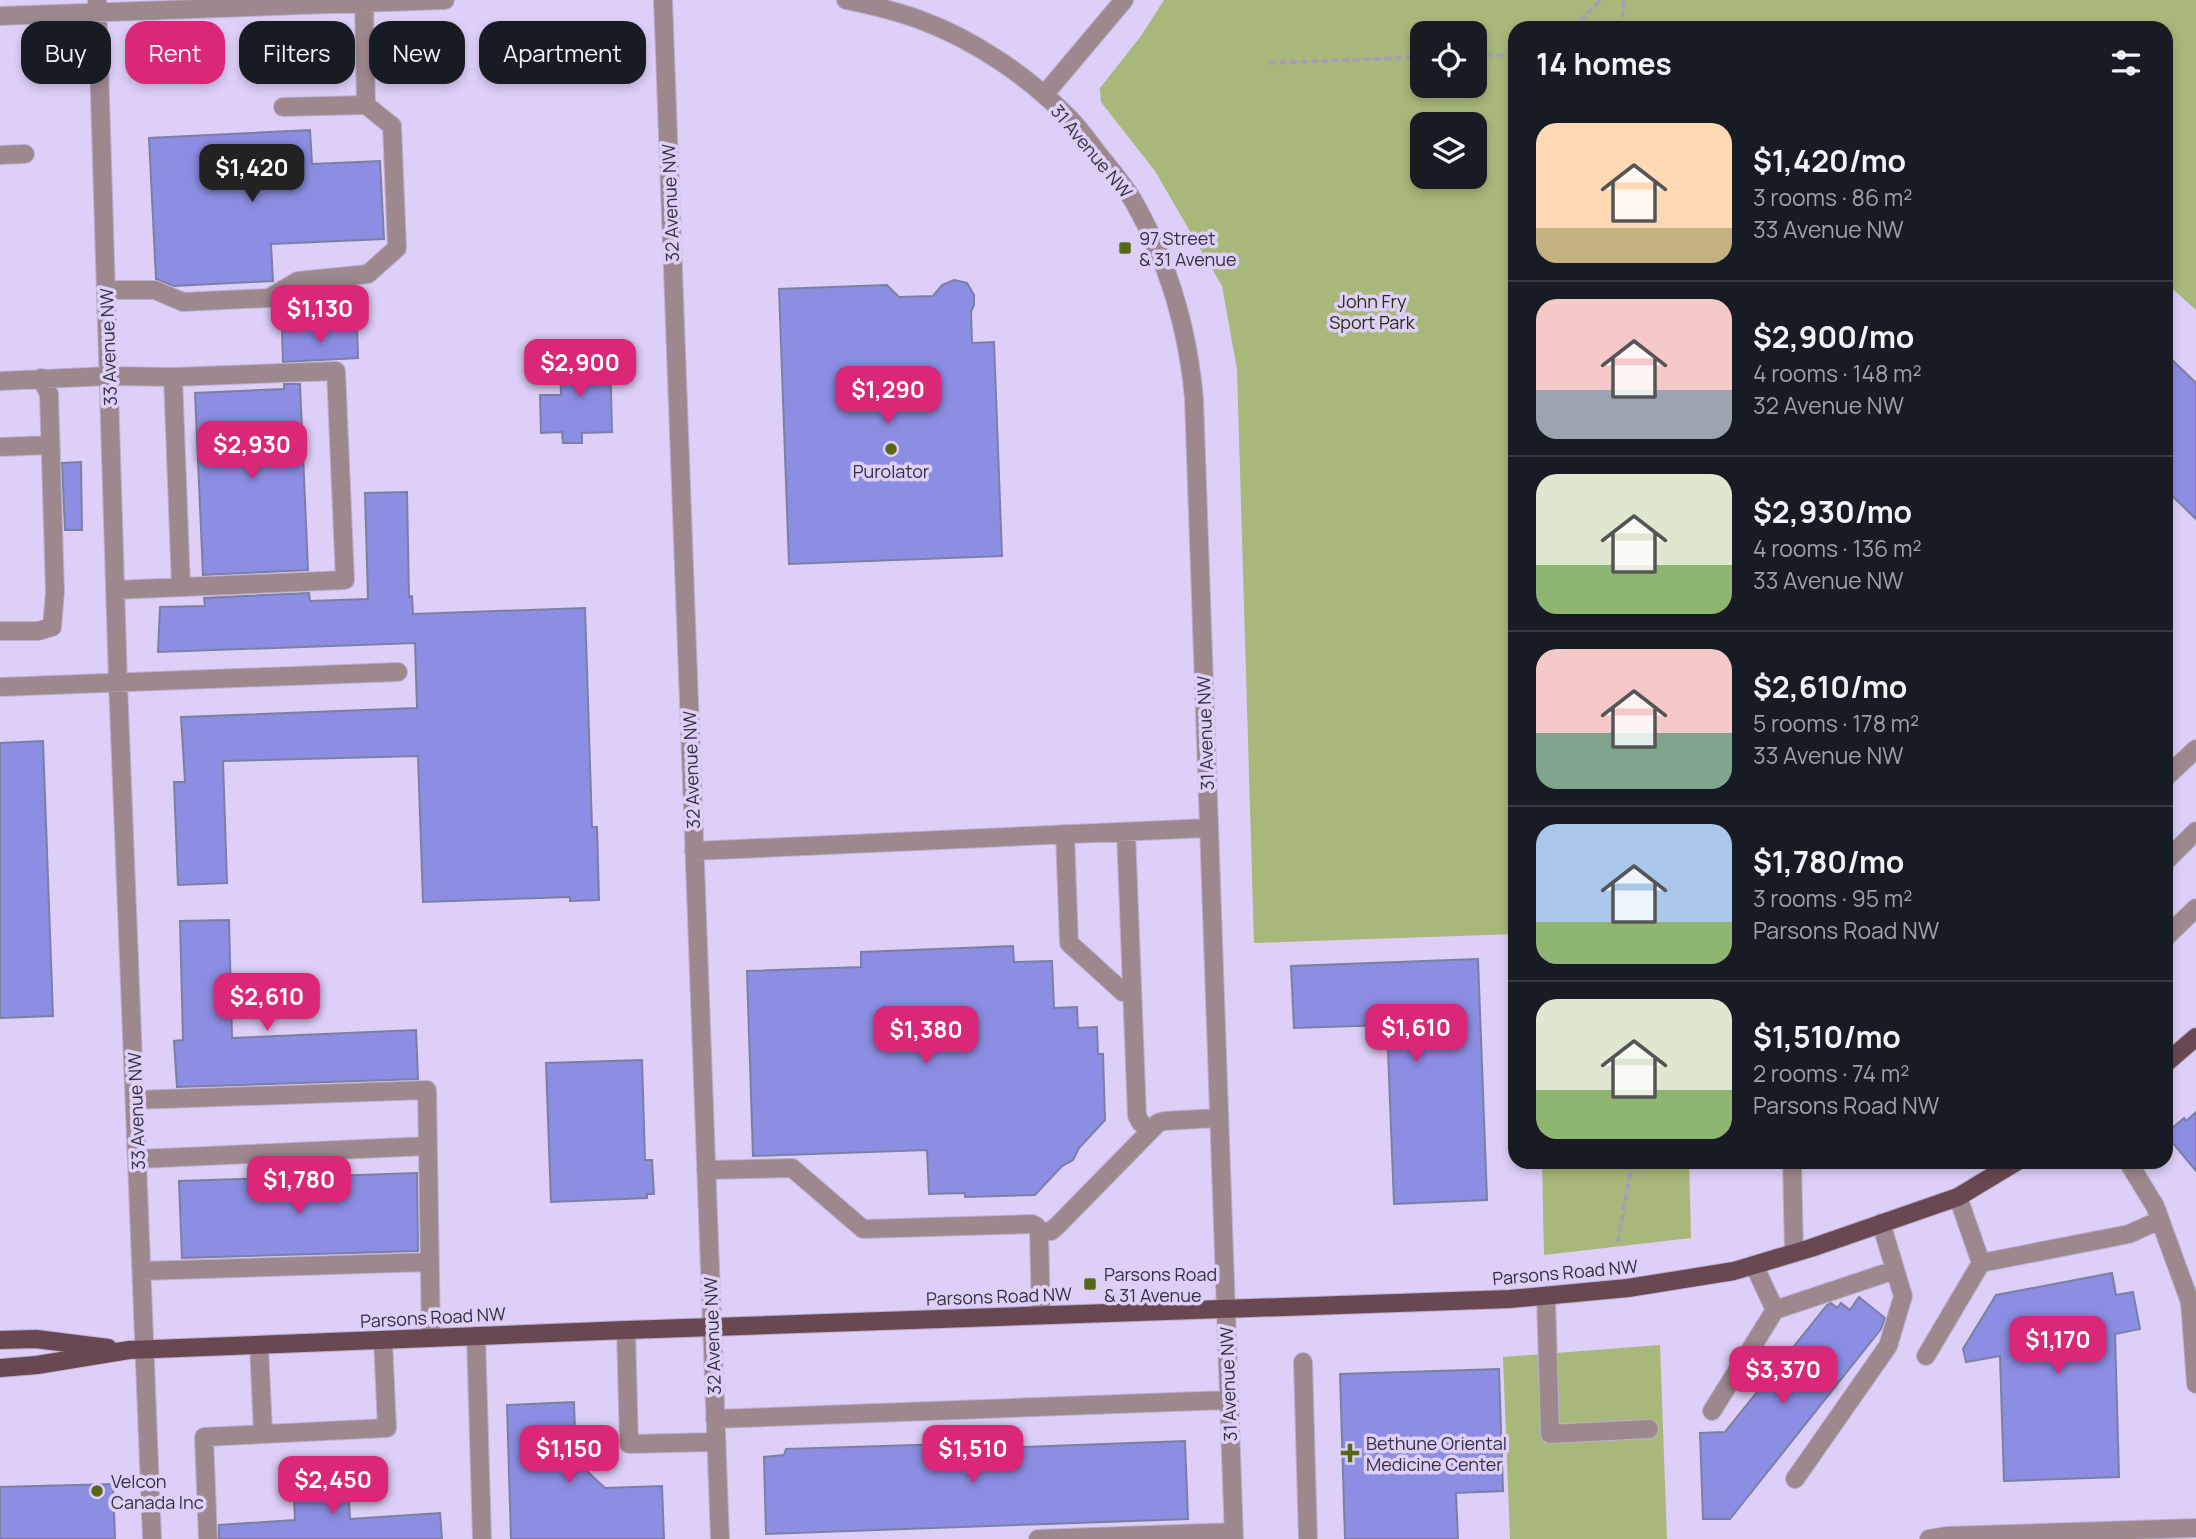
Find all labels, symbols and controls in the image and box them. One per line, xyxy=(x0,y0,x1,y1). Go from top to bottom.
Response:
chip: Buy xyxy=(21,21,111,84)
chip: Rent xyxy=(125,21,225,84)
chip: Filters xyxy=(239,21,355,84)
chip: New xyxy=(369,21,465,84)
chip: Apartment xyxy=(479,21,646,84)
map controls xyxy=(1410,21,1487,189)
button: locate xyxy=(1410,21,1487,98)
text: 14 homes xyxy=(1536,43,1672,84)
icon: filters xyxy=(2107,44,2145,82)
street label: 31 Avenue NW xyxy=(1046,99,1138,203)
button: layers xyxy=(1410,112,1487,189)
text: $1,420/mo xyxy=(1753,140,1906,181)
street label: 32 Avenue NW xyxy=(656,143,684,262)
pin: $1,420 xyxy=(195,144,309,204)
text: $1,420 xyxy=(215,151,289,183)
icon: home xyxy=(1592,151,1676,235)
text: 3 rooms · 86 m² xyxy=(1753,181,1913,213)
text: 33 Avenue NW xyxy=(1753,213,1904,245)
place label: 97 Street & 31 Avenue xyxy=(1139,226,1237,271)
marker: 97 Street & 31 Avenue xyxy=(1117,240,1133,256)
pin: $1,130 xyxy=(263,286,377,345)
street label: 33 Avenue NW xyxy=(94,288,122,406)
park label: John Fry Sport Park xyxy=(1329,289,1416,334)
text: $1,130 xyxy=(287,292,353,324)
text: $2,900/mo xyxy=(1753,316,1914,357)
icon: home xyxy=(1592,327,1676,411)
pin: $2,900 xyxy=(523,340,637,399)
text: $2,900 xyxy=(540,346,620,378)
text: 4 rooms · 148 m² xyxy=(1753,357,1922,389)
pin: $1,290 xyxy=(831,366,945,426)
text: $1,290 xyxy=(851,373,925,405)
text: 32 Avenue NW xyxy=(1753,389,1904,421)
pin: $2,930 xyxy=(195,421,309,481)
text: $2,930 xyxy=(213,428,291,460)
marker: Purolator xyxy=(883,441,899,457)
place label: Purolator xyxy=(853,459,930,483)
text: $2,930/mo xyxy=(1753,491,1912,532)
icon: home xyxy=(1592,502,1676,586)
text: 4 rooms · 136 m² xyxy=(1753,532,1922,564)
text: 33 Avenue NW xyxy=(1753,564,1904,596)
text: $2,610/mo xyxy=(1753,666,1907,707)
street label: 31 Avenue NW xyxy=(1191,675,1219,791)
icon: home xyxy=(1592,677,1676,761)
text: 5 rooms · 178 m² xyxy=(1753,707,1919,739)
street label: 32 Avenue NW xyxy=(677,710,705,829)
text: 33 Avenue NW xyxy=(1753,739,1904,771)
text: $1,780/mo xyxy=(1753,841,1904,882)
icon: home xyxy=(1592,852,1676,936)
text: 3 rooms · 95 m² xyxy=(1753,882,1912,914)
text: Parsons Road NW xyxy=(1753,914,1939,946)
pin: $2,610 xyxy=(210,974,324,1033)
text: $2,610 xyxy=(230,980,304,1012)
pin: $1,610 xyxy=(1359,1004,1473,1064)
pin: $1,380 xyxy=(869,1006,983,1066)
text: $1,610 xyxy=(1381,1011,1451,1043)
text: $1,380 xyxy=(889,1013,963,1045)
text: $1,510/mo xyxy=(1753,1016,1901,1057)
icon: home xyxy=(1592,1027,1676,1111)
street label: 33 Avenue NW xyxy=(122,1052,150,1170)
text: 2 rooms · 74 m² xyxy=(1753,1057,1909,1089)
text: Parsons Road NW xyxy=(1753,1089,1939,1121)
pin: $1,780 xyxy=(242,1156,356,1216)
text: $1,780 xyxy=(263,1163,335,1195)
street label: Parsons Road NW xyxy=(1491,1254,1639,1290)
place label: Parsons Road & 31 Avenue xyxy=(1104,1262,1217,1307)
street label: 32 Avenue NW xyxy=(698,1276,726,1395)
marker: Parsons Road & 31 Avenue xyxy=(1082,1276,1098,1292)
street label: Parsons Road NW xyxy=(926,1281,1072,1311)
street label: Parsons Road NW xyxy=(360,1301,507,1333)
pin: $1,170 xyxy=(2001,1316,2115,1376)
text: $1,170 xyxy=(2025,1323,2091,1355)
street label: 31 Avenue NW xyxy=(1214,1326,1242,1442)
pin: $3,370 xyxy=(1726,1346,1840,1406)
text: $3,370 xyxy=(1745,1353,1821,1385)
pin: $1,150 xyxy=(512,1426,626,1485)
pin: $1,510 xyxy=(916,1426,1030,1485)
place label: Bethune Oriental Medicine Center xyxy=(1366,1431,1507,1476)
text: $1,150 xyxy=(536,1432,602,1464)
text: $1,510 xyxy=(938,1432,1008,1464)
marker: Bethune Oriental Medicine Center xyxy=(1340,1443,1360,1463)
pin: $2,450 xyxy=(276,1456,390,1516)
text: $2,450 xyxy=(294,1463,372,1495)
place label: Velcon Canada Inc xyxy=(111,1469,204,1514)
marker: Velcon Canada Inc xyxy=(89,1483,105,1499)

